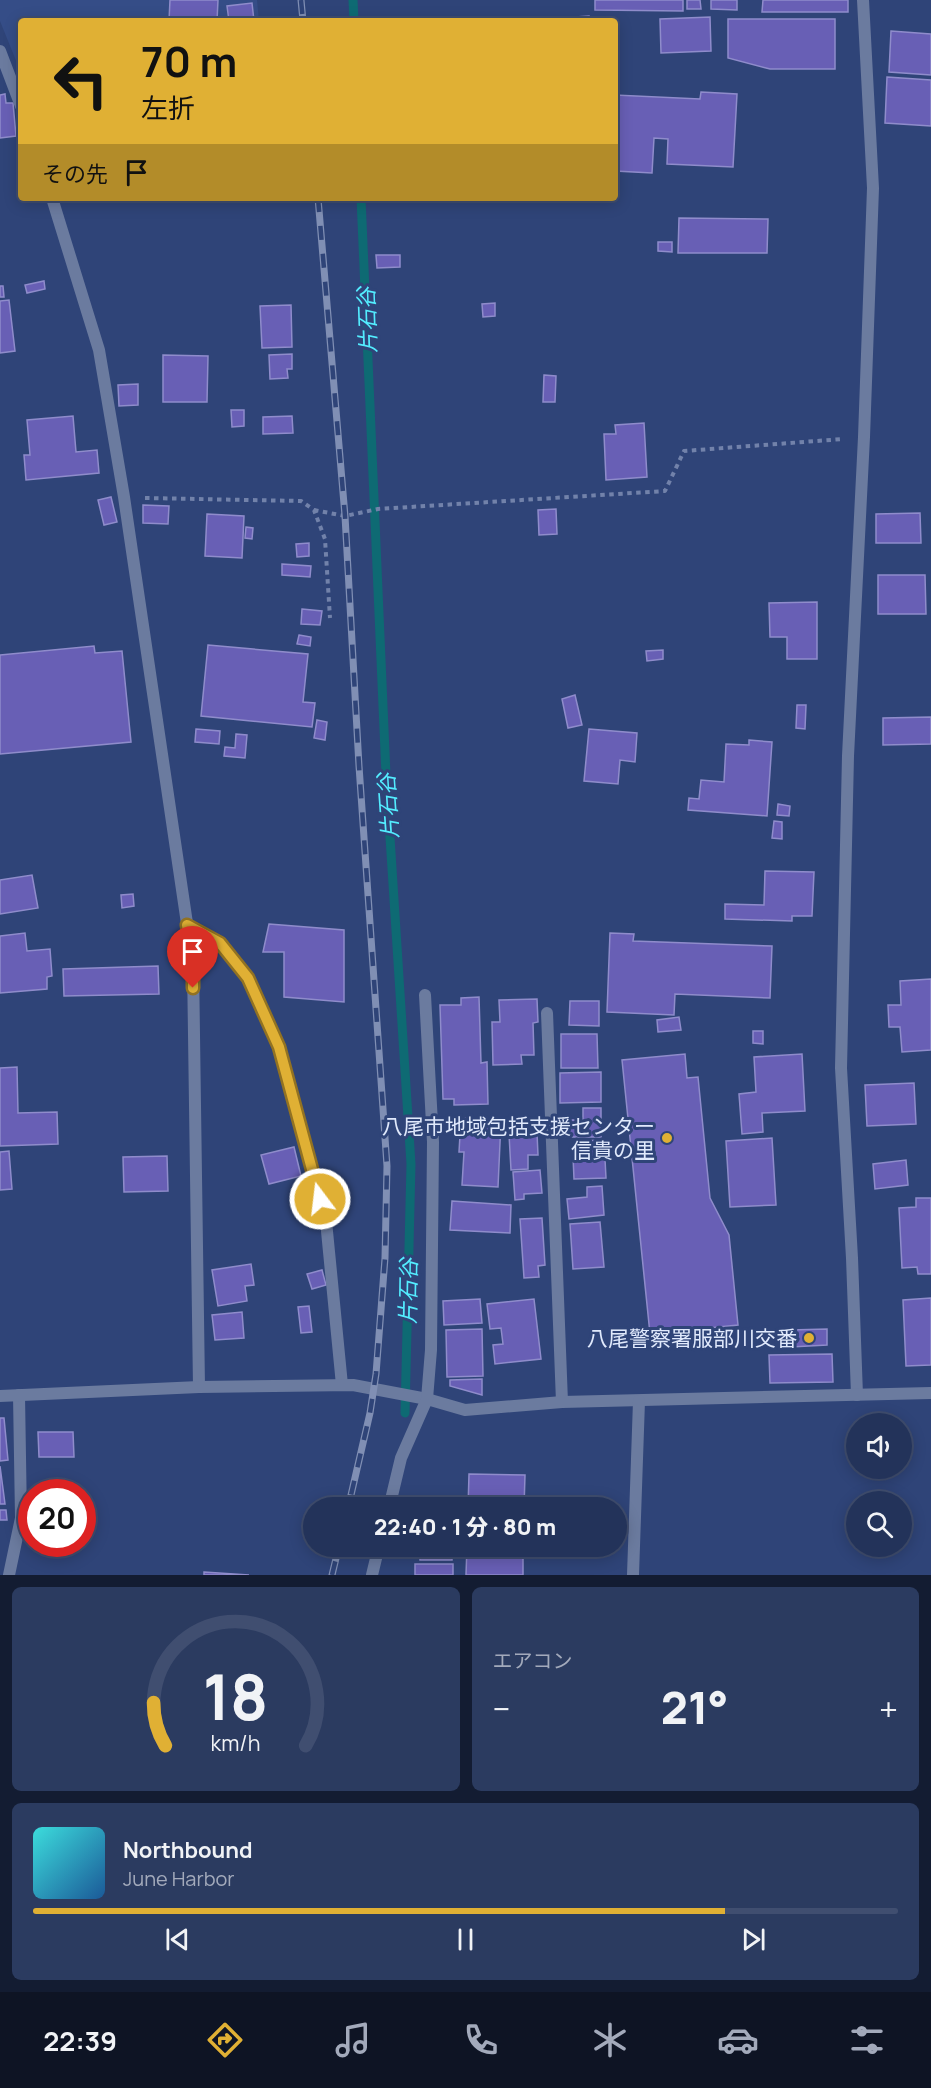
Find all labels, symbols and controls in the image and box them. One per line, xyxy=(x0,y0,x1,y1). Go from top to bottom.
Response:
text: 70 m xyxy=(141,32,237,90)
icon: left xyxy=(42,42,120,120)
text: 左折 xyxy=(141,89,195,126)
icon: arrive xyxy=(120,156,153,189)
text: その先 xyxy=(42,159,108,189)
water label: 片石谷 xyxy=(351,285,383,354)
water label: 片石谷 xyxy=(371,770,405,840)
pin xyxy=(167,926,218,988)
icon: arrive xyxy=(176,935,209,968)
place label: 八尾市地域包括支援センター 信貴の里 xyxy=(382,1112,655,1164)
marker: 八尾市地域包括支援センター 信貴の里 xyxy=(660,1131,674,1145)
position arrow xyxy=(288,1167,352,1231)
water label: 片石谷 xyxy=(392,1256,424,1324)
place label: 八尾警察署服部川交番 xyxy=(587,1324,797,1352)
marker: 八尾警察署服部川交番 xyxy=(802,1331,816,1345)
map controls xyxy=(846,1413,912,1557)
button: sound xyxy=(846,1413,912,1479)
speed limit sign: 20 xyxy=(18,1479,96,1557)
button: search xyxy=(846,1491,912,1557)
text: 22:40 · 1 分 · 80 m xyxy=(374,1512,556,1542)
text: エアコン xyxy=(493,1647,573,1674)
text: 18 xyxy=(203,1653,269,1739)
text: 21° xyxy=(661,1676,729,1738)
text: − xyxy=(493,1686,510,1731)
text: + xyxy=(879,1686,898,1731)
text: km/h xyxy=(211,1728,261,1757)
text: Northbound xyxy=(123,1835,253,1865)
text: June Harbor xyxy=(123,1865,235,1892)
icon: previous xyxy=(161,1923,194,1956)
icon: pause xyxy=(449,1923,482,1956)
icon: next xyxy=(737,1923,770,1956)
icon: directions xyxy=(204,2019,246,2061)
icon: music xyxy=(332,2019,374,2061)
icon: phone xyxy=(460,2019,502,2061)
icon: climate xyxy=(589,2019,631,2061)
icon: car xyxy=(717,2019,759,2061)
icon: filters xyxy=(846,2019,888,2061)
text: 22:39 xyxy=(43,2022,117,2059)

